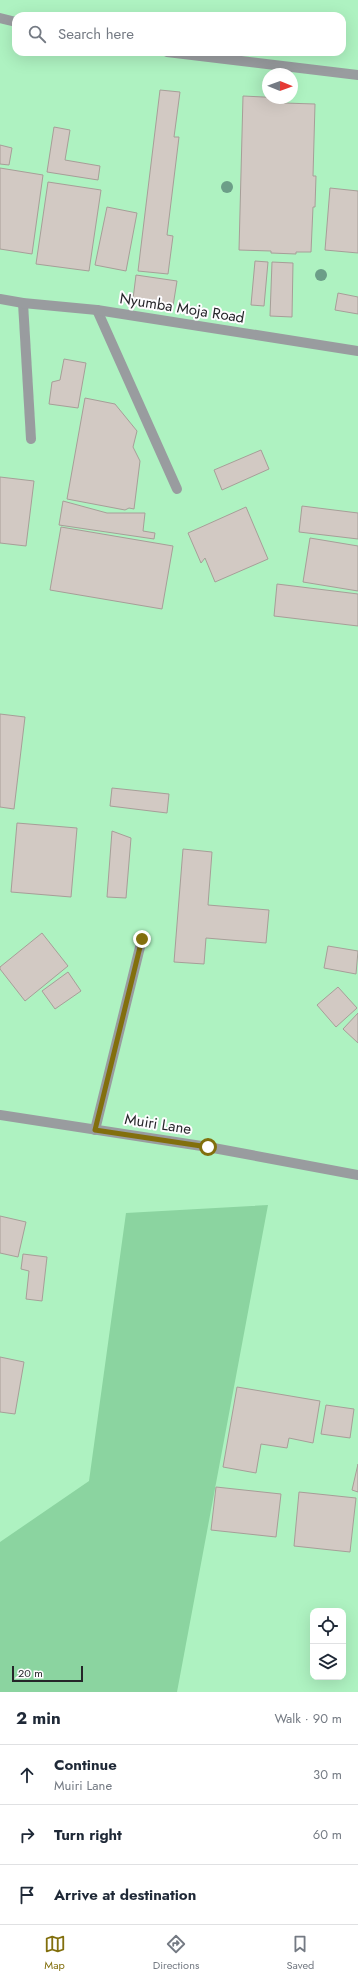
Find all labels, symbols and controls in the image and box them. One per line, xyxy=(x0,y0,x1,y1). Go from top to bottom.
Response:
search box xyxy=(12,12,346,56)
icon: search xyxy=(26,23,48,45)
text: Search here xyxy=(58,23,134,45)
north arrow xyxy=(262,68,298,104)
street label: Nyumba Moja Road xyxy=(118,287,246,329)
route end xyxy=(133,930,151,948)
street label: Muiri Lane xyxy=(123,1108,193,1140)
route start xyxy=(199,1138,217,1156)
map controls xyxy=(310,1608,346,1680)
button: locate xyxy=(310,1608,346,1644)
button: layers xyxy=(310,1644,346,1680)
scale bar xyxy=(12,1664,83,1683)
text: 20 m xyxy=(18,1665,43,1681)
text: 2 min xyxy=(16,1706,61,1730)
text: Walk · 90 m xyxy=(274,1709,342,1728)
text: Continue xyxy=(54,1754,117,1776)
icon: ahead xyxy=(16,1764,38,1786)
text: 30 m xyxy=(313,1765,342,1784)
text: Muiri Lane xyxy=(54,1776,112,1795)
icon: right xyxy=(16,1824,38,1846)
text: Turn right xyxy=(54,1824,122,1846)
text: 60 m xyxy=(313,1825,342,1844)
icon: arrive xyxy=(16,1884,38,1906)
text: Arrive at destination xyxy=(54,1884,196,1906)
tab: Map xyxy=(44,1933,66,1973)
tab: Directions xyxy=(153,1933,199,1973)
tab: Saved xyxy=(287,1933,314,1973)

